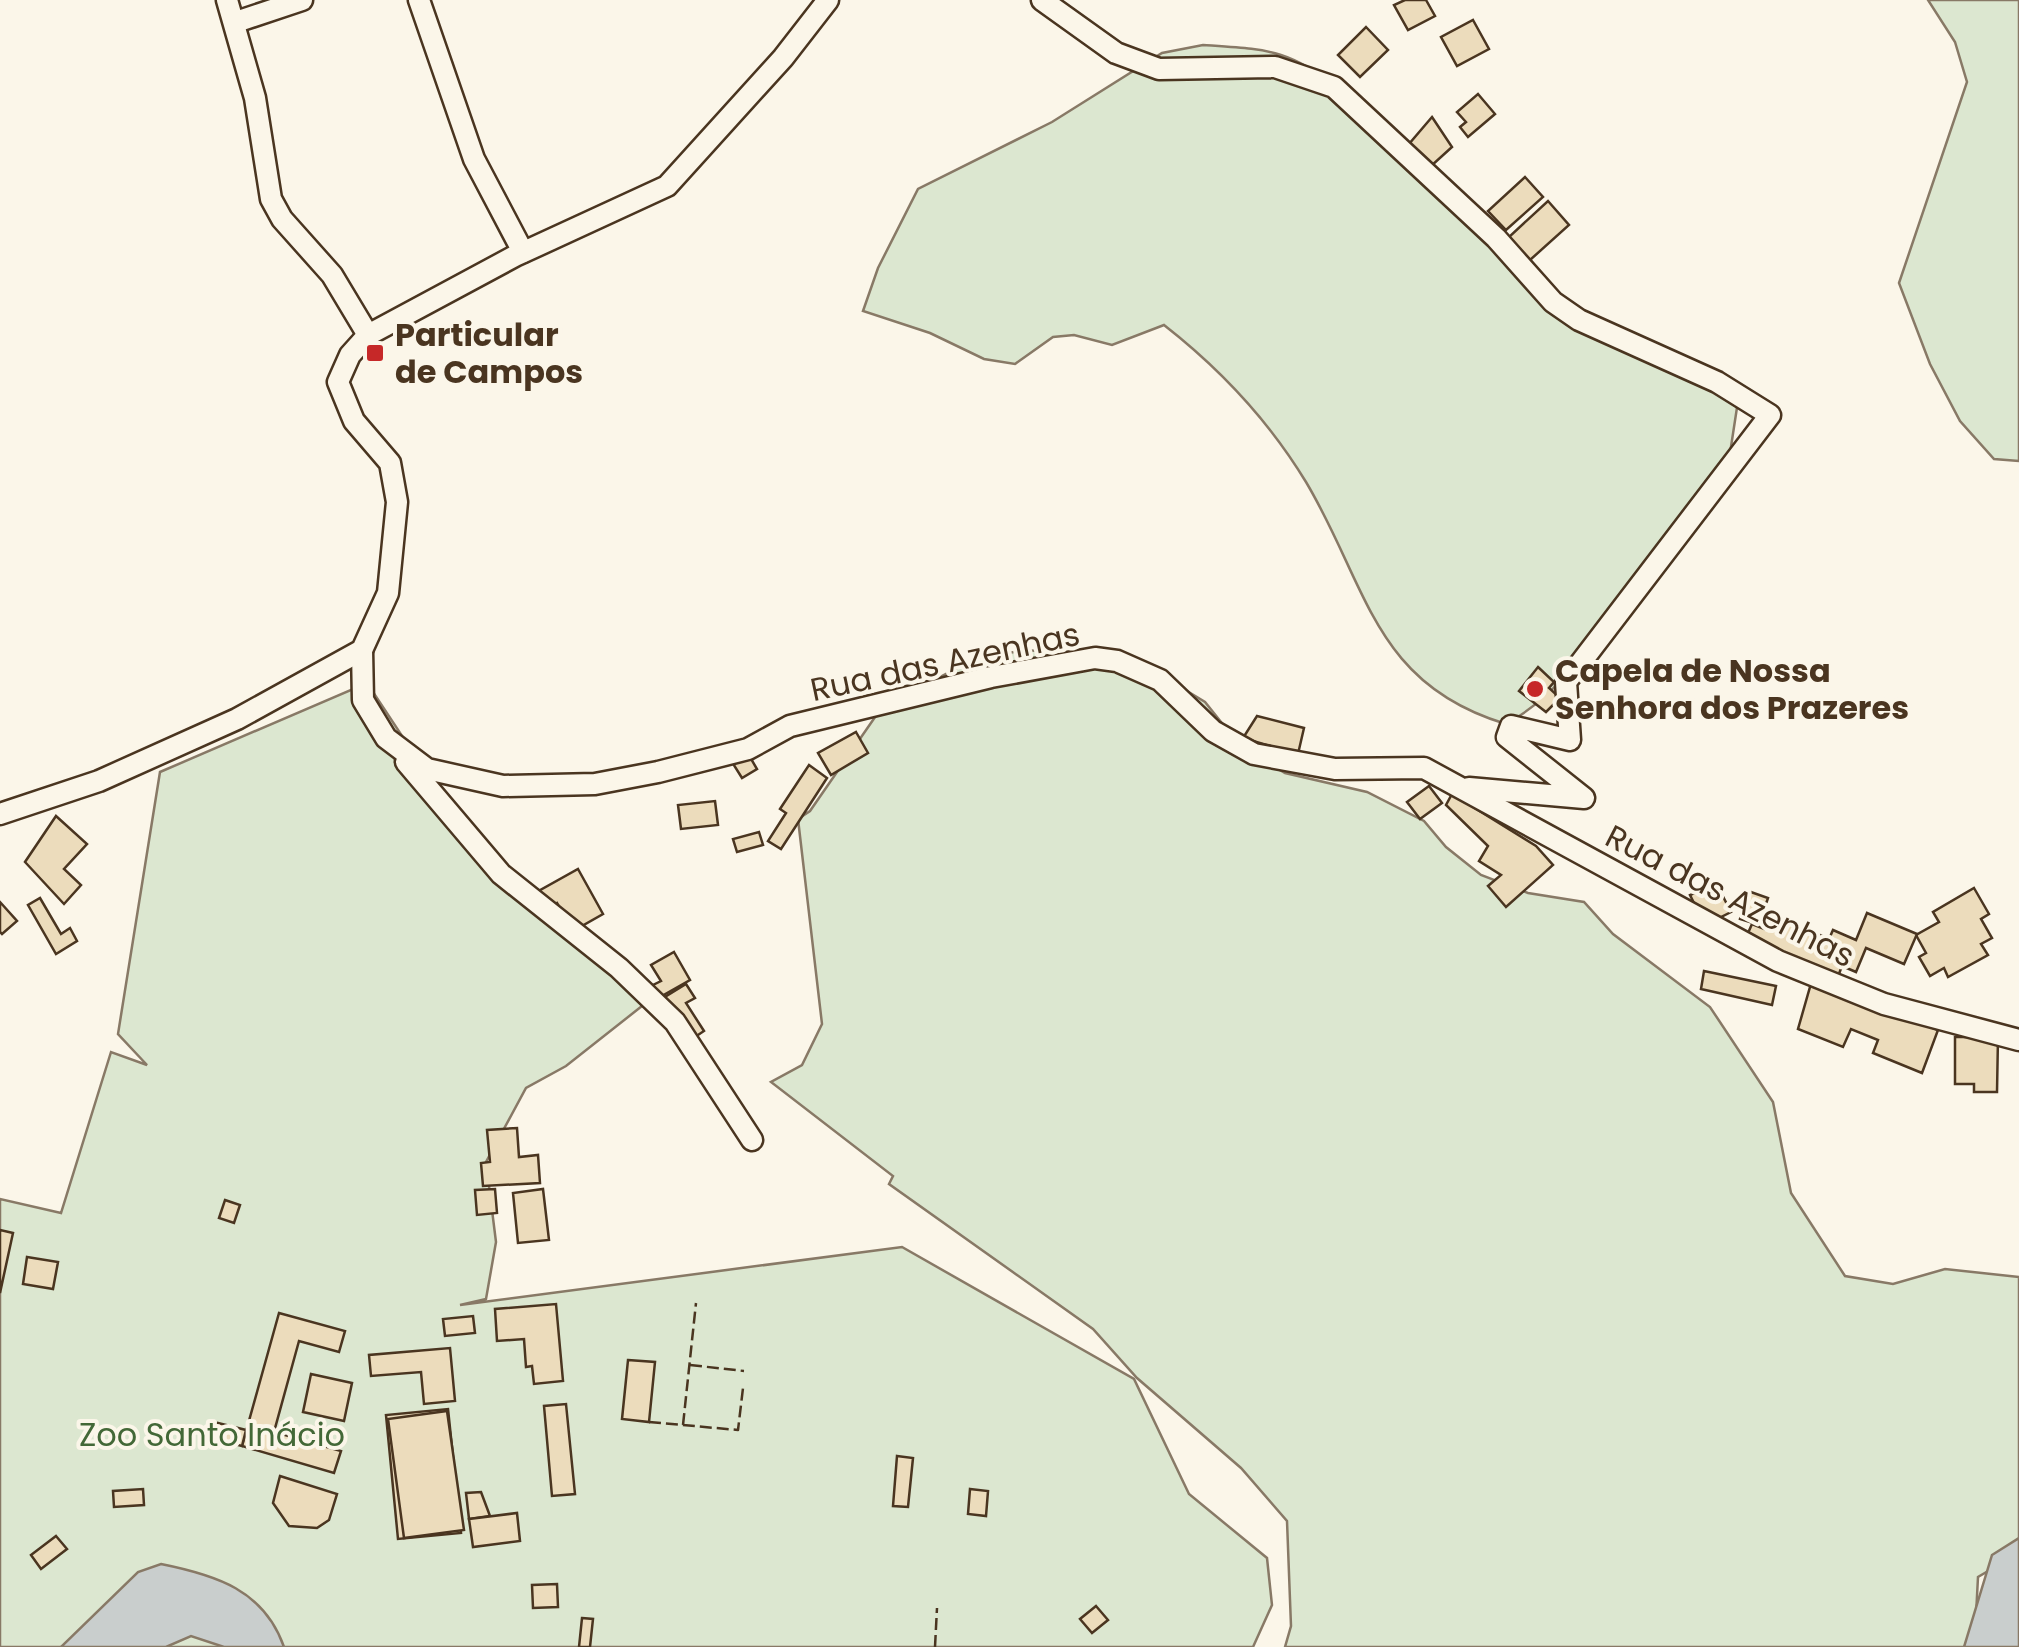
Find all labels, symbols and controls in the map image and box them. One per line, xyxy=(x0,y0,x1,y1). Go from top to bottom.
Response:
place label: Particular de Campos xyxy=(395,312,583,394)
marker: Particular de Campos xyxy=(364,342,386,364)
street label: Rua das Azenhas xyxy=(806,611,1084,712)
place label: Capela de Nossa Senhora dos Prazeres xyxy=(1555,648,1909,730)
marker: Capela de Nossa Senhora dos Prazeres xyxy=(1524,678,1546,700)
street label: Rua das Azenhas xyxy=(1598,813,1862,978)
park label: Zoo Santo Inácio xyxy=(79,1412,345,1457)

